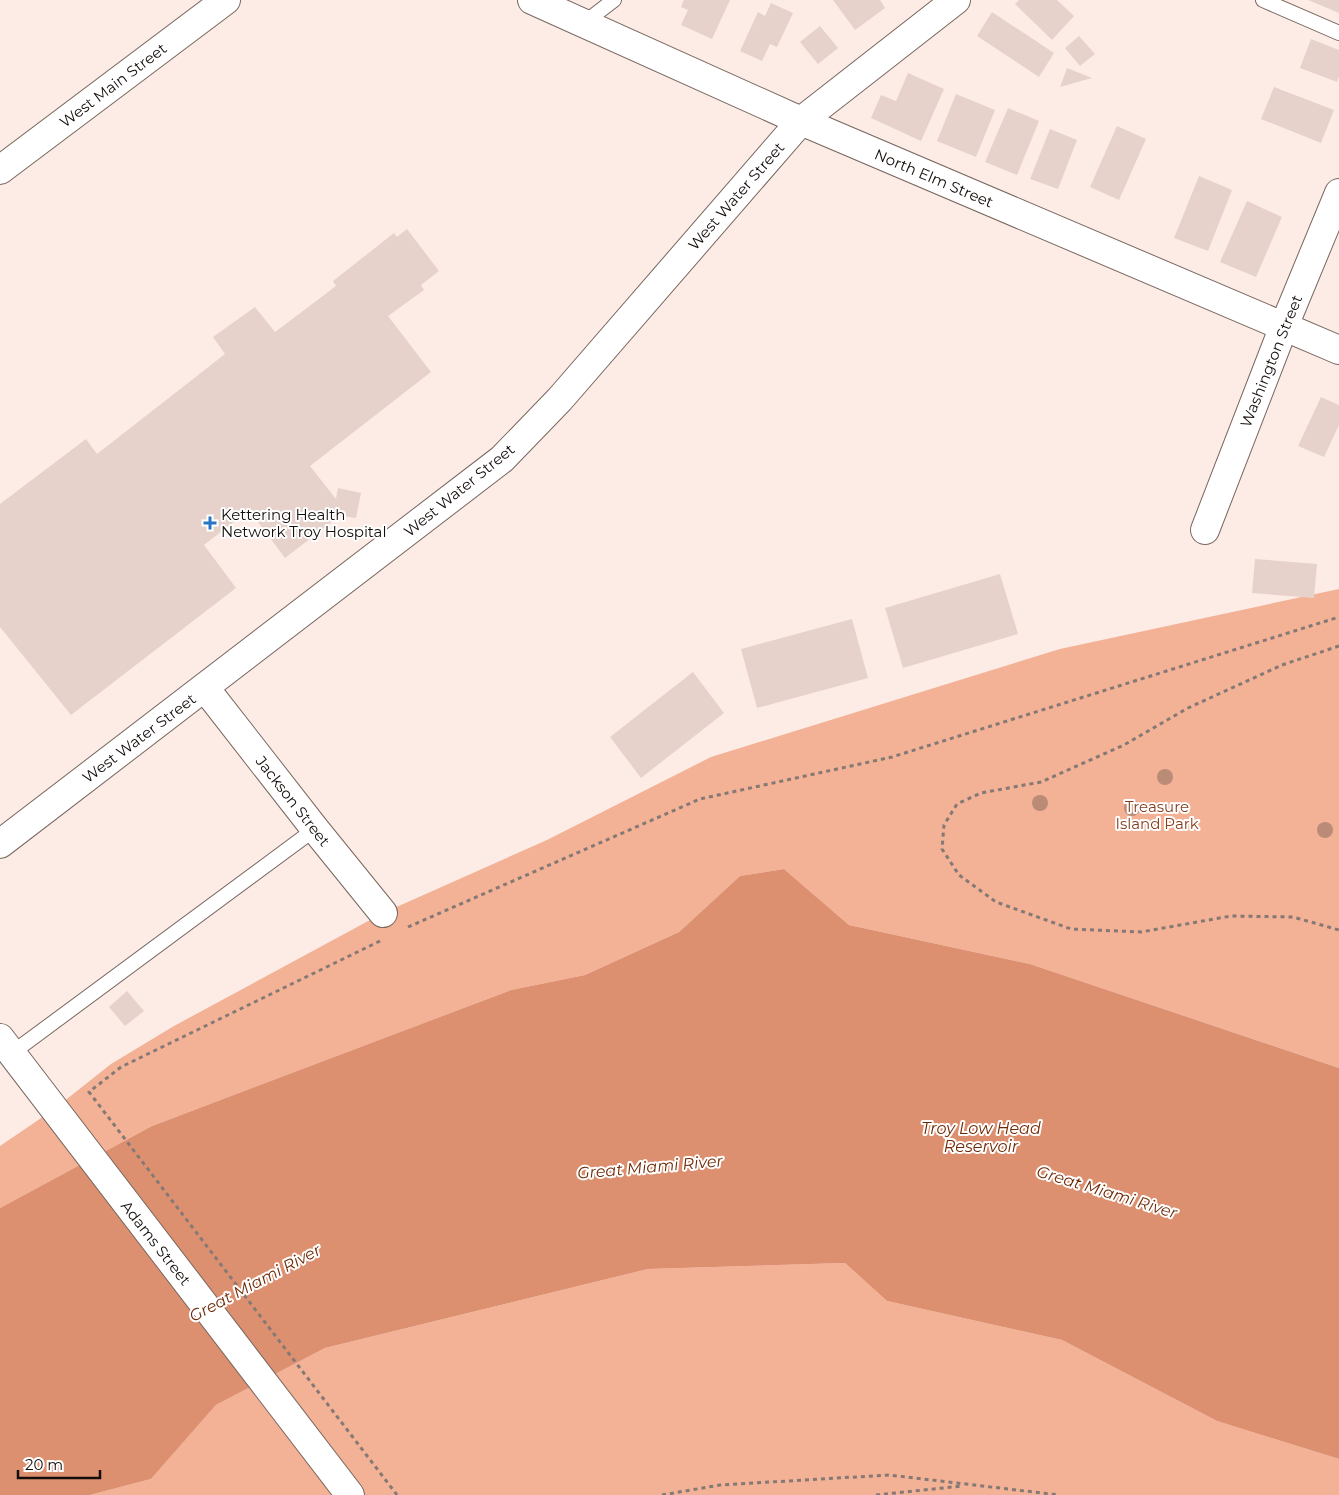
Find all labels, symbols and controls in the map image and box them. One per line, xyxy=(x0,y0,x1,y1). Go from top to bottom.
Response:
street label: West Main Street xyxy=(56,39,170,131)
street label: West Water Street xyxy=(684,138,788,254)
street label: North Elm Street xyxy=(872,144,996,212)
street label: Washington Street xyxy=(1236,292,1306,430)
street label: West Water Street xyxy=(400,439,518,541)
place label: Kettering Health Network Troy Hospital xyxy=(221,505,387,541)
marker: Kettering Health Network Troy Hospital xyxy=(203,516,217,530)
street label: West Water Street xyxy=(79,689,199,787)
street label: Jackson Street xyxy=(251,751,334,850)
park label: Treasure Island Park xyxy=(1115,797,1199,833)
water label: Troy Low Head Reservoir xyxy=(921,1119,1041,1156)
water label: Great Miami River xyxy=(576,1151,724,1183)
water label: Great Miami River xyxy=(1034,1162,1180,1223)
street label: Adams Street xyxy=(117,1197,195,1289)
water label: Great Miami River xyxy=(186,1240,324,1326)
scale bar xyxy=(18,1448,100,1480)
text: 20 m xyxy=(25,1455,63,1474)

